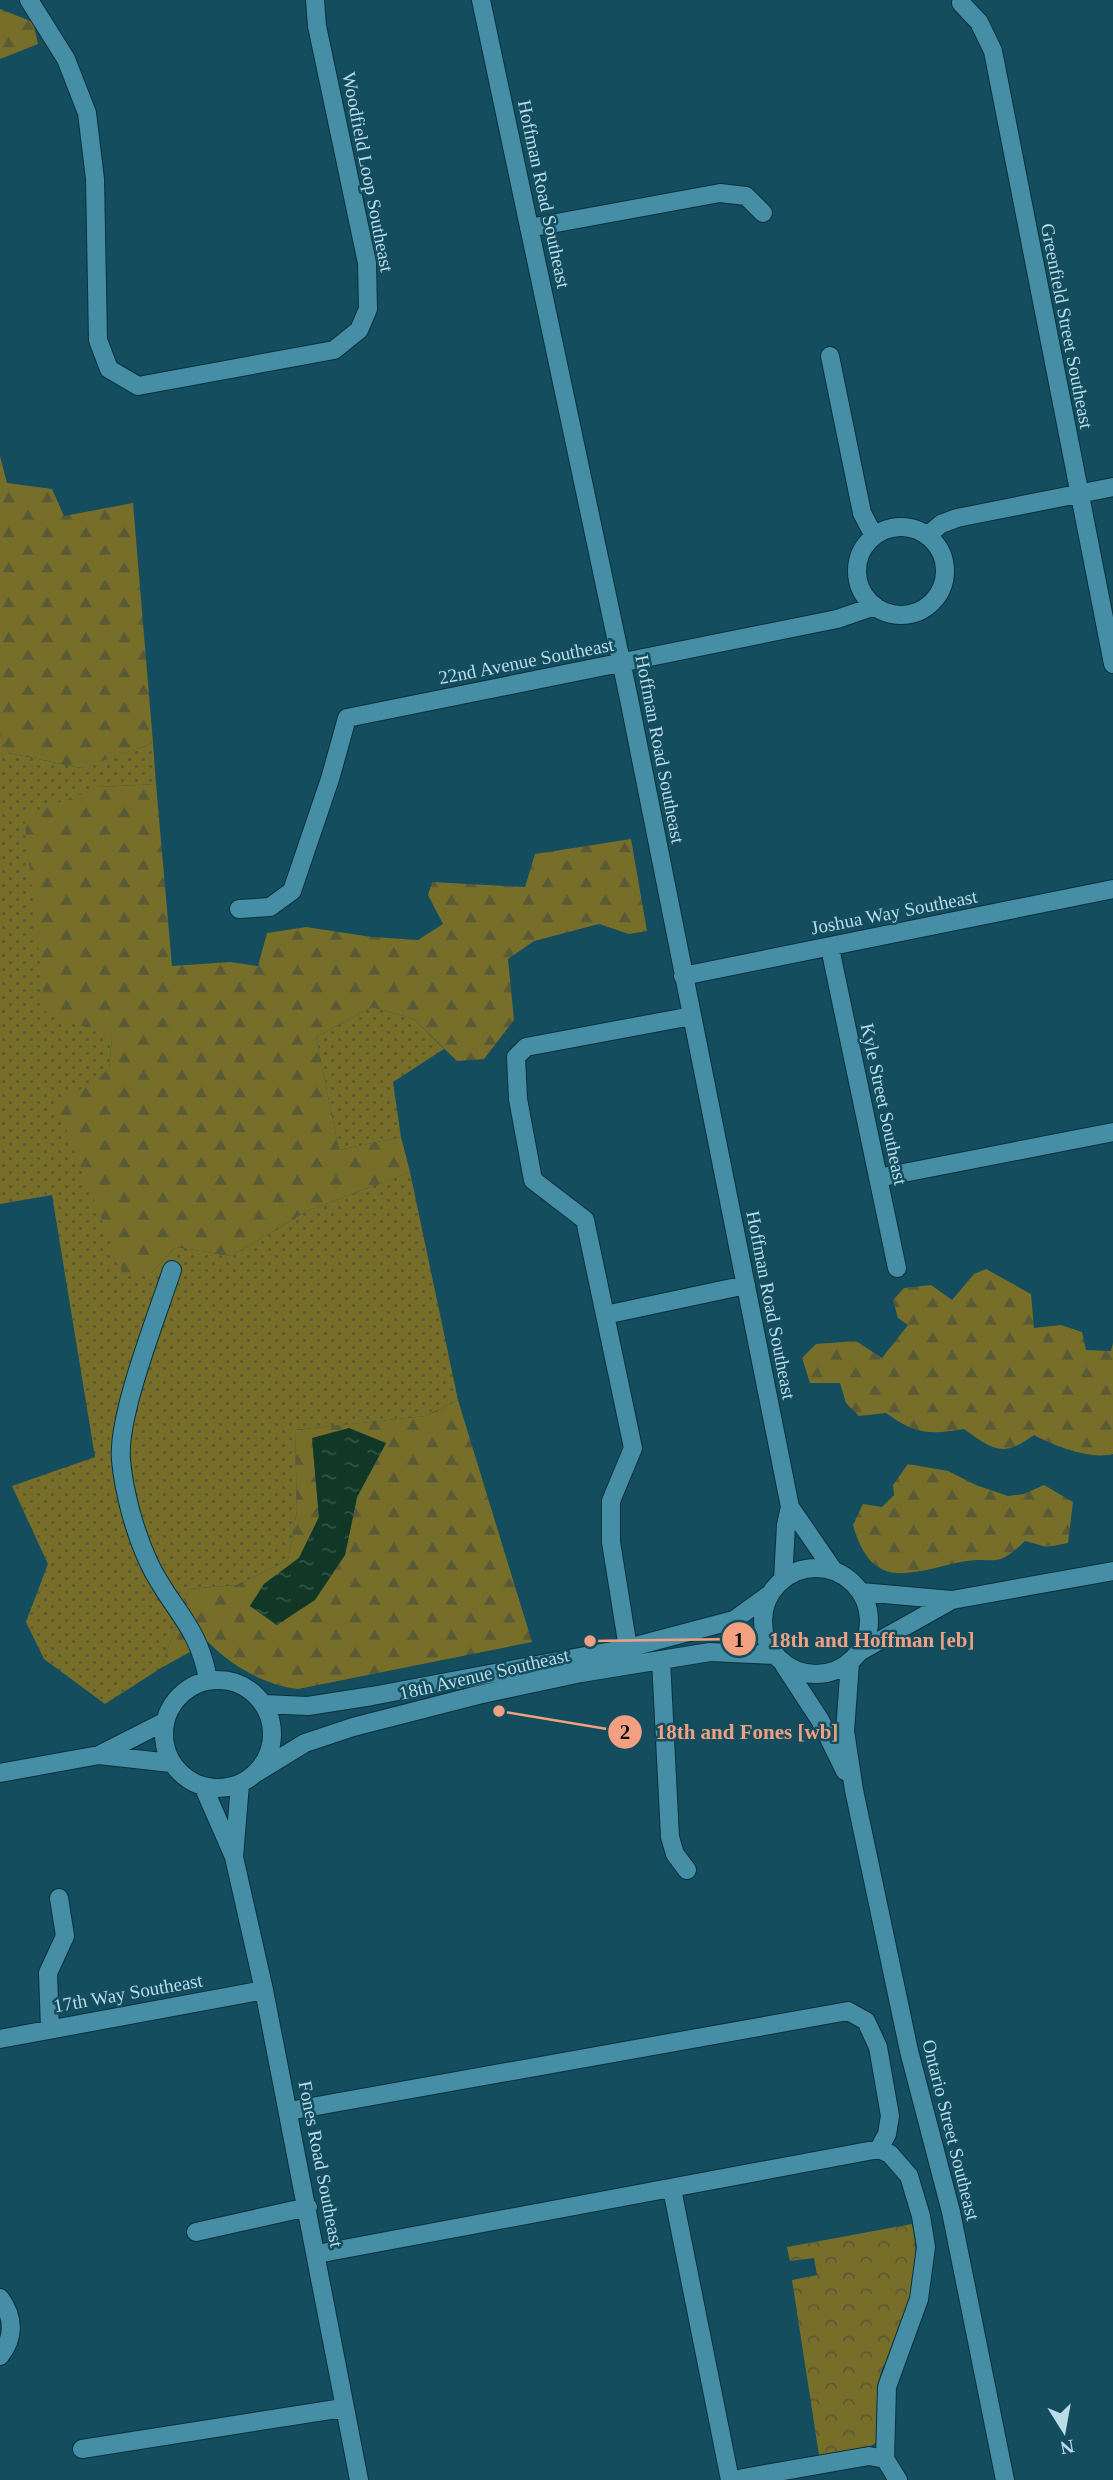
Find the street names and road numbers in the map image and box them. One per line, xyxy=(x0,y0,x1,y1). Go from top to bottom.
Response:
street label: Woodfield Loop Southeast xyxy=(338,70,398,274)
street label: Hoffman Road Southeast xyxy=(514,98,574,291)
street label: Greenfield Street Southeast xyxy=(1037,221,1097,431)
street label: 22nd Avenue Southeast xyxy=(437,634,616,688)
street label: Hoffman Road Southeast xyxy=(631,653,689,846)
street label: Joshua Way Southeast xyxy=(809,885,980,938)
street label: Kyle Street Southeast xyxy=(857,1021,912,1187)
street label: Hoffman Road Southeast xyxy=(742,1209,800,1402)
street label: 18th Avenue Southeast xyxy=(397,1644,572,1704)
street label: 17th Way Southeast xyxy=(52,1969,205,2016)
street label: Ontario Street Southeast xyxy=(918,2037,984,2223)
street label: Fones Road Southeast xyxy=(295,2079,348,2250)

